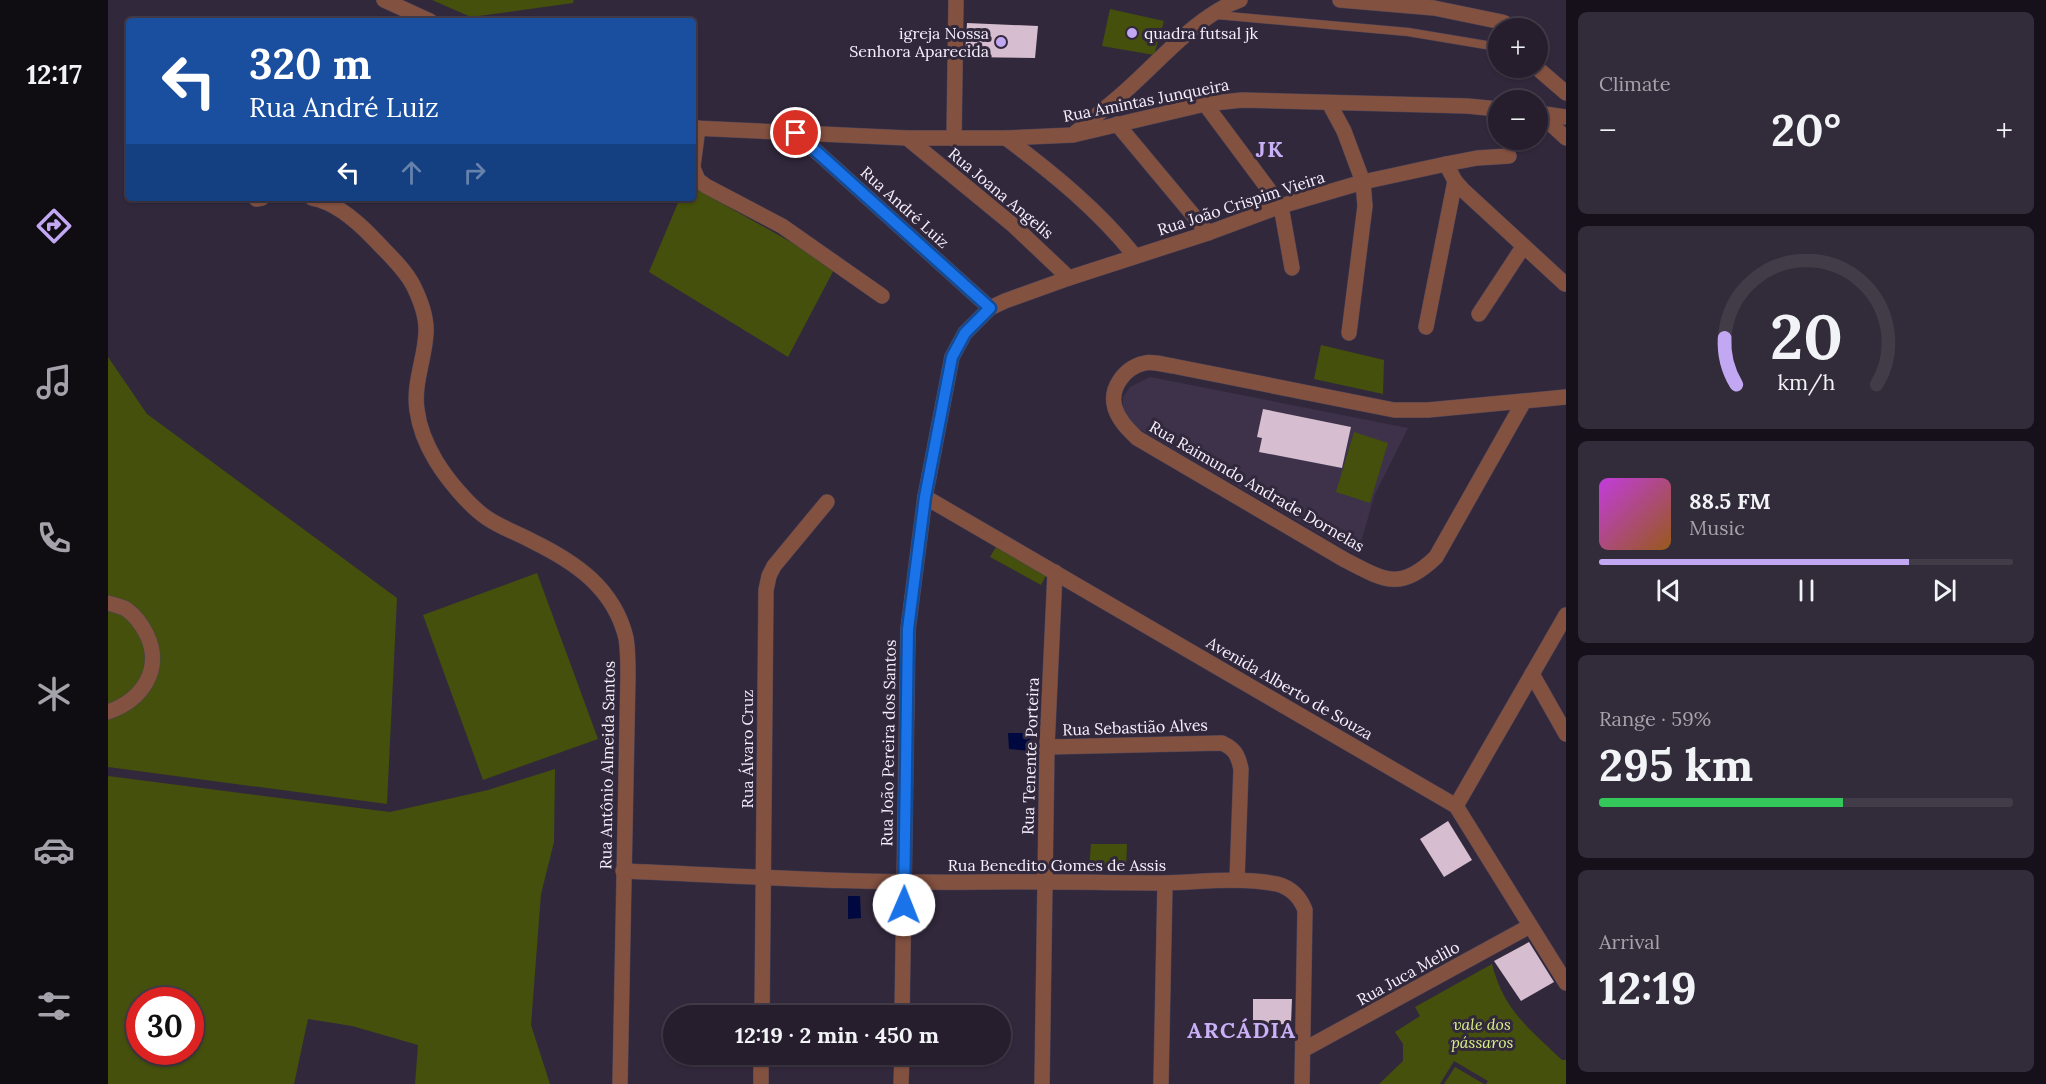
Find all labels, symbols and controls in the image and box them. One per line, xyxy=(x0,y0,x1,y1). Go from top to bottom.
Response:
map controls xyxy=(1488,18,1548,150)
button: + xyxy=(1488,18,1548,78)
place label: igreja Nossa Senhora Aparecida xyxy=(849,23,989,61)
place label: quadra futsal jk xyxy=(1144,23,1258,43)
marker: quadra futsal jk xyxy=(1125,26,1139,40)
marker: igreja Nossa Senhora Aparecida xyxy=(994,35,1008,49)
text: 320 m xyxy=(249,37,371,91)
icon: left xyxy=(150,42,228,120)
text: 12:17 xyxy=(26,57,82,91)
text: Climate xyxy=(1599,71,1671,96)
street label: Rua Amintas Junqueira xyxy=(1061,74,1231,126)
text: Rua André Luiz xyxy=(249,90,439,124)
button: − xyxy=(1488,90,1548,150)
text: 20° xyxy=(1771,101,1841,158)
pin xyxy=(770,107,821,158)
text: − xyxy=(1599,109,1617,151)
text: + xyxy=(1995,109,2013,151)
icon: arrive xyxy=(779,116,812,149)
district label: JK xyxy=(1256,135,1284,163)
street label: Rua Joana Angelis xyxy=(944,143,1058,243)
icon: left xyxy=(332,156,365,189)
icon: ahead xyxy=(395,156,428,189)
icon: right xyxy=(458,156,491,189)
street label: Rua André Luiz xyxy=(856,162,954,252)
street label: Rua João Crispim Vieira xyxy=(1155,167,1327,239)
icon: directions xyxy=(33,205,75,247)
text: 20 xyxy=(1770,296,1842,376)
icon: music xyxy=(33,361,75,403)
text: km/h xyxy=(1777,368,1835,396)
street label: Rua Raimundo Andrade Dornelas xyxy=(1146,416,1368,556)
text: 88.5 FM xyxy=(1689,487,1771,515)
text: Music xyxy=(1689,515,1745,540)
icon: phone xyxy=(33,517,75,559)
icon: previous xyxy=(1652,574,1685,607)
icon: pause xyxy=(1790,574,1823,607)
icon: next xyxy=(1928,574,1961,607)
street label: Avenida Alberto de Souza xyxy=(1202,632,1377,744)
street label: Rua João Pereira dos Santos xyxy=(876,639,900,847)
street label: Rua Antônio Almeida Santos xyxy=(595,660,619,870)
icon: climate xyxy=(33,673,75,715)
street label: Rua Tenente Porteira xyxy=(1017,677,1043,835)
street label: Rua Álvaro Cruz xyxy=(737,690,757,808)
text: Range · 59% xyxy=(1599,706,1711,731)
street label: Rua Sebastião Alves xyxy=(1062,714,1208,740)
text: 295 km xyxy=(1599,736,1753,793)
icon: car xyxy=(33,829,75,871)
street label: Rua Benedito Gomes de Assis xyxy=(948,855,1166,875)
position arrow xyxy=(872,873,936,937)
text: Arrival xyxy=(1599,929,1660,954)
street label: Rua Juca Melilo xyxy=(1353,937,1463,1009)
text: 12:19 xyxy=(1599,959,1697,1016)
icon: filters xyxy=(33,985,75,1027)
speed limit sign: 30 xyxy=(126,987,204,1065)
park label: vale dos pássaros xyxy=(1451,1014,1513,1052)
district label: ARCÁDIA xyxy=(1187,1016,1297,1044)
text: 12:19 · 2 min · 450 m xyxy=(735,1021,939,1049)

